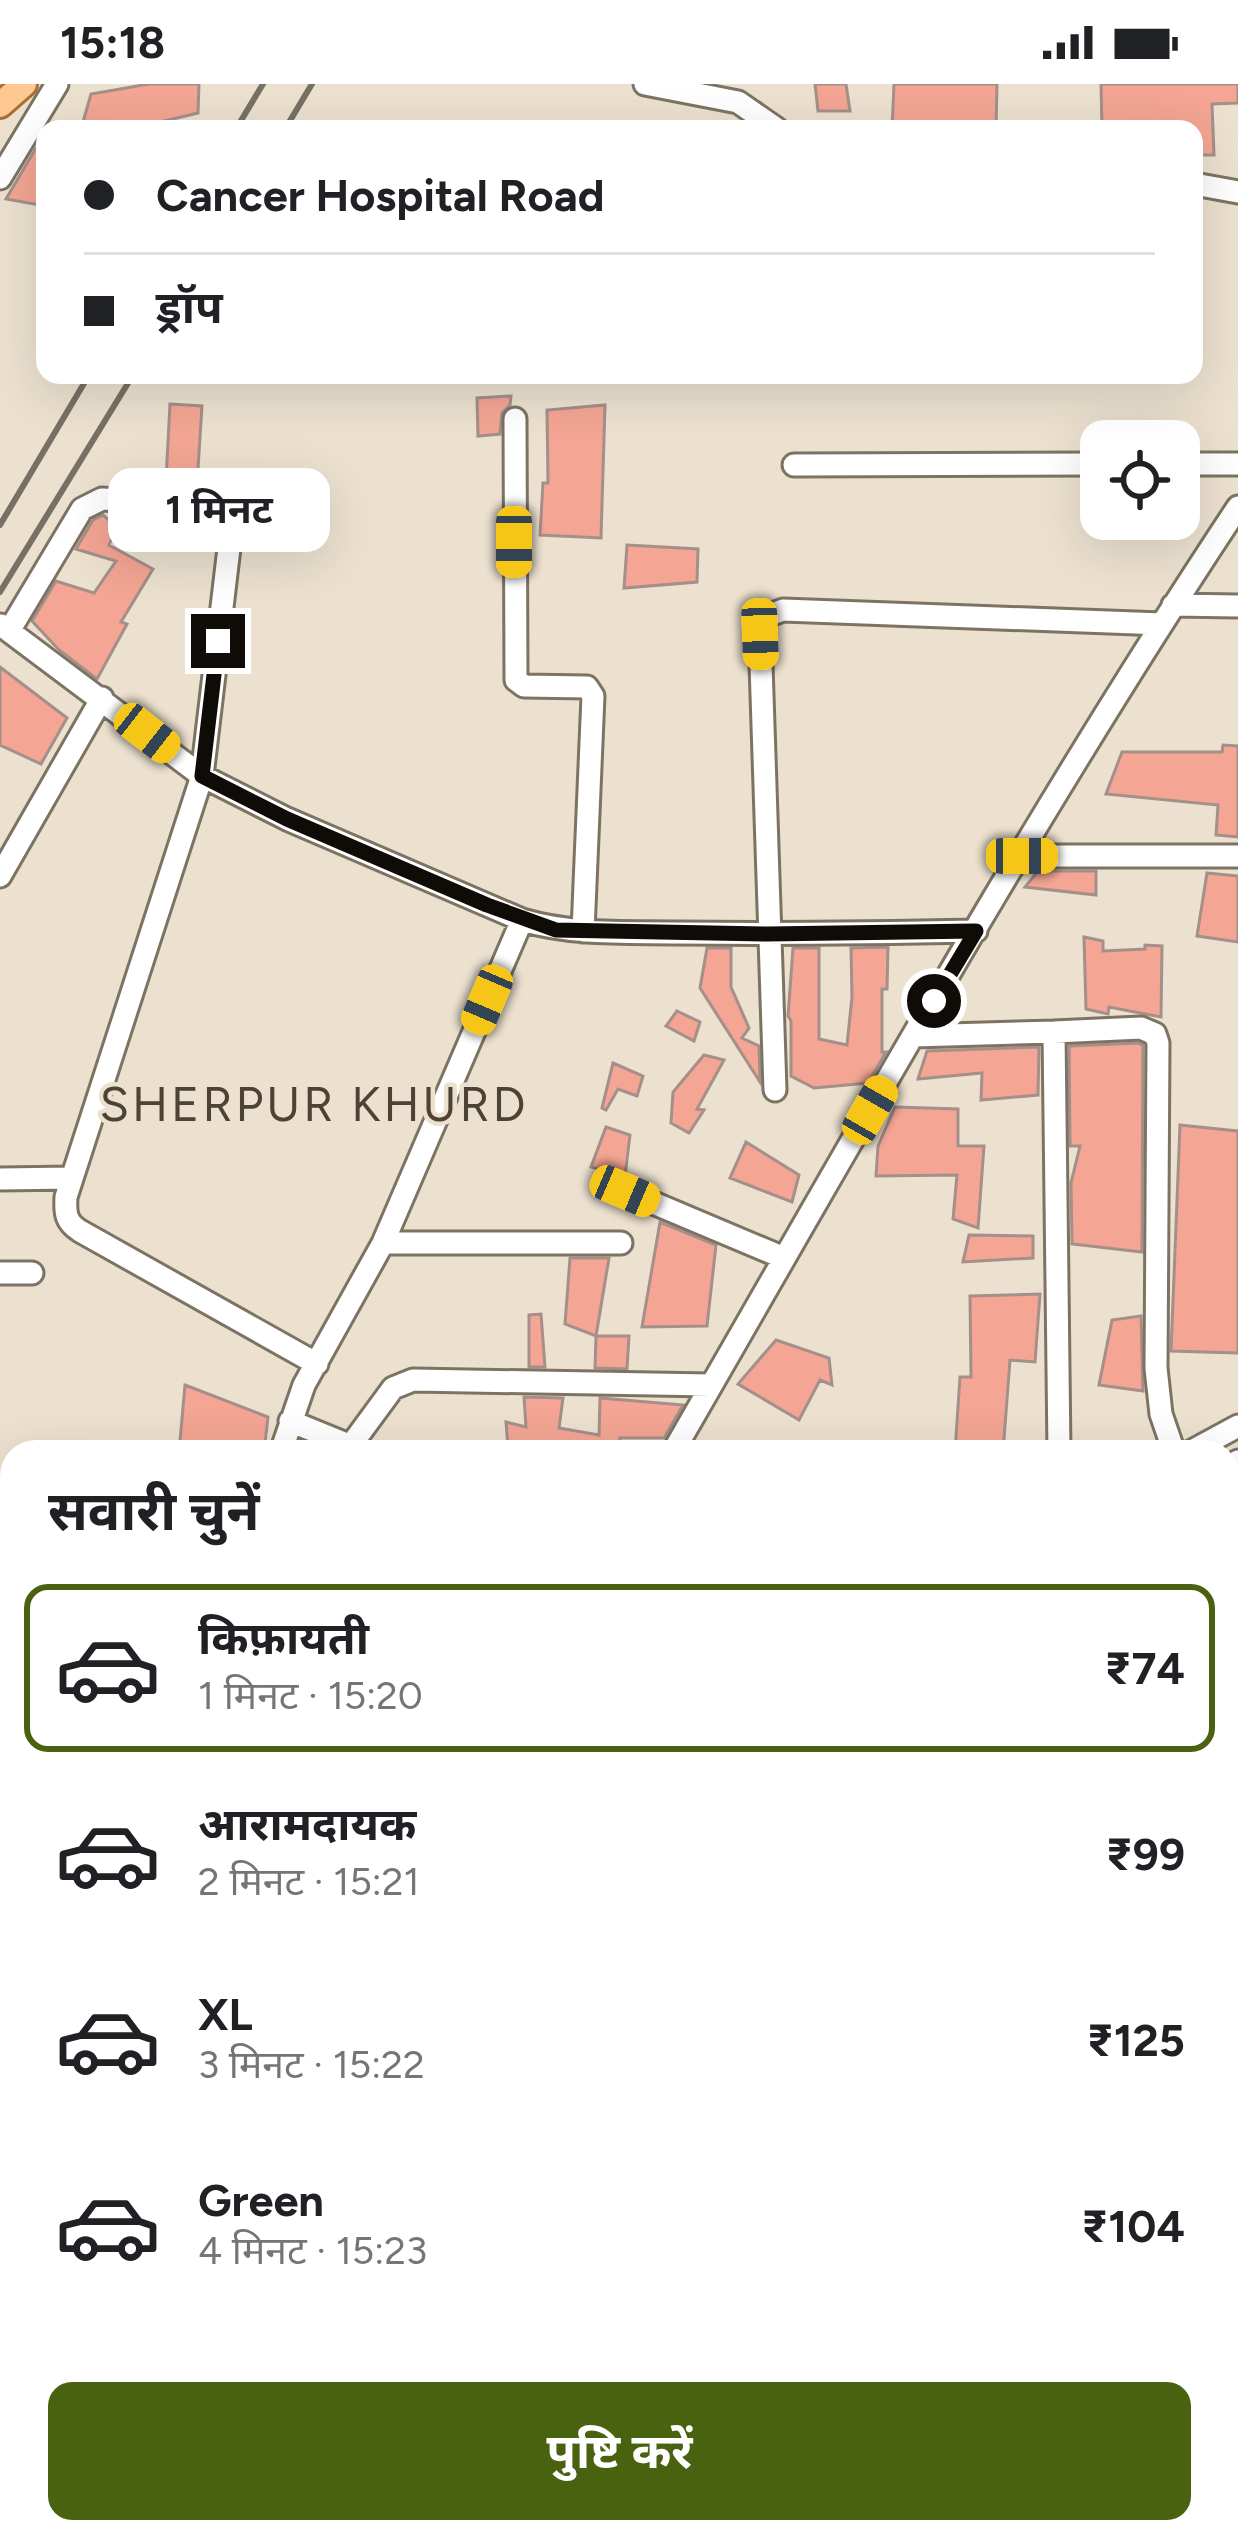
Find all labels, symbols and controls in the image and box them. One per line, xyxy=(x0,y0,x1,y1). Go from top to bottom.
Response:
text: 15:18 xyxy=(60,15,165,69)
text: Cancer Hospital Road xyxy=(156,168,605,222)
text: ड्रॉप xyxy=(156,280,223,334)
map controls xyxy=(1080,420,1200,540)
button: locate xyxy=(1080,420,1200,540)
callout: 1 मिनट xyxy=(107,467,329,551)
text: 1 मिनट xyxy=(165,486,273,533)
car xyxy=(496,506,532,578)
car xyxy=(741,597,779,671)
route end xyxy=(191,614,245,668)
car xyxy=(108,697,186,769)
car xyxy=(986,838,1058,874)
car xyxy=(456,960,518,1040)
route start xyxy=(907,974,961,1028)
car xyxy=(836,1070,904,1150)
district label: SHERPUR KHURD xyxy=(100,1075,528,1133)
car xyxy=(585,1160,665,1222)
text: सवारी चुनें xyxy=(48,1479,260,1544)
text: किफ़ायती xyxy=(198,1611,369,1665)
icon: car xyxy=(54,1614,162,1722)
text: ₹74 xyxy=(1104,1641,1185,1695)
text: 1 मिनट · 15:20 xyxy=(198,1672,423,1719)
text: आरामदायक xyxy=(198,1797,416,1851)
icon: car xyxy=(54,1800,162,1908)
text: ₹99 xyxy=(1106,1827,1185,1881)
text: 2 मिनट · 15:21 xyxy=(198,1858,420,1905)
icon: car xyxy=(54,1986,162,2094)
text: XL xyxy=(198,1987,253,2041)
text: ₹125 xyxy=(1087,2013,1185,2067)
text: 3 मिनट · 15:22 xyxy=(198,2041,425,2088)
icon: car xyxy=(54,2172,162,2280)
text: Green xyxy=(198,2173,324,2227)
text: ₹104 xyxy=(1081,2199,1185,2253)
text: 4 मिनट · 15:23 xyxy=(198,2227,427,2274)
button: पुष्टि करें xyxy=(48,2382,1191,2520)

